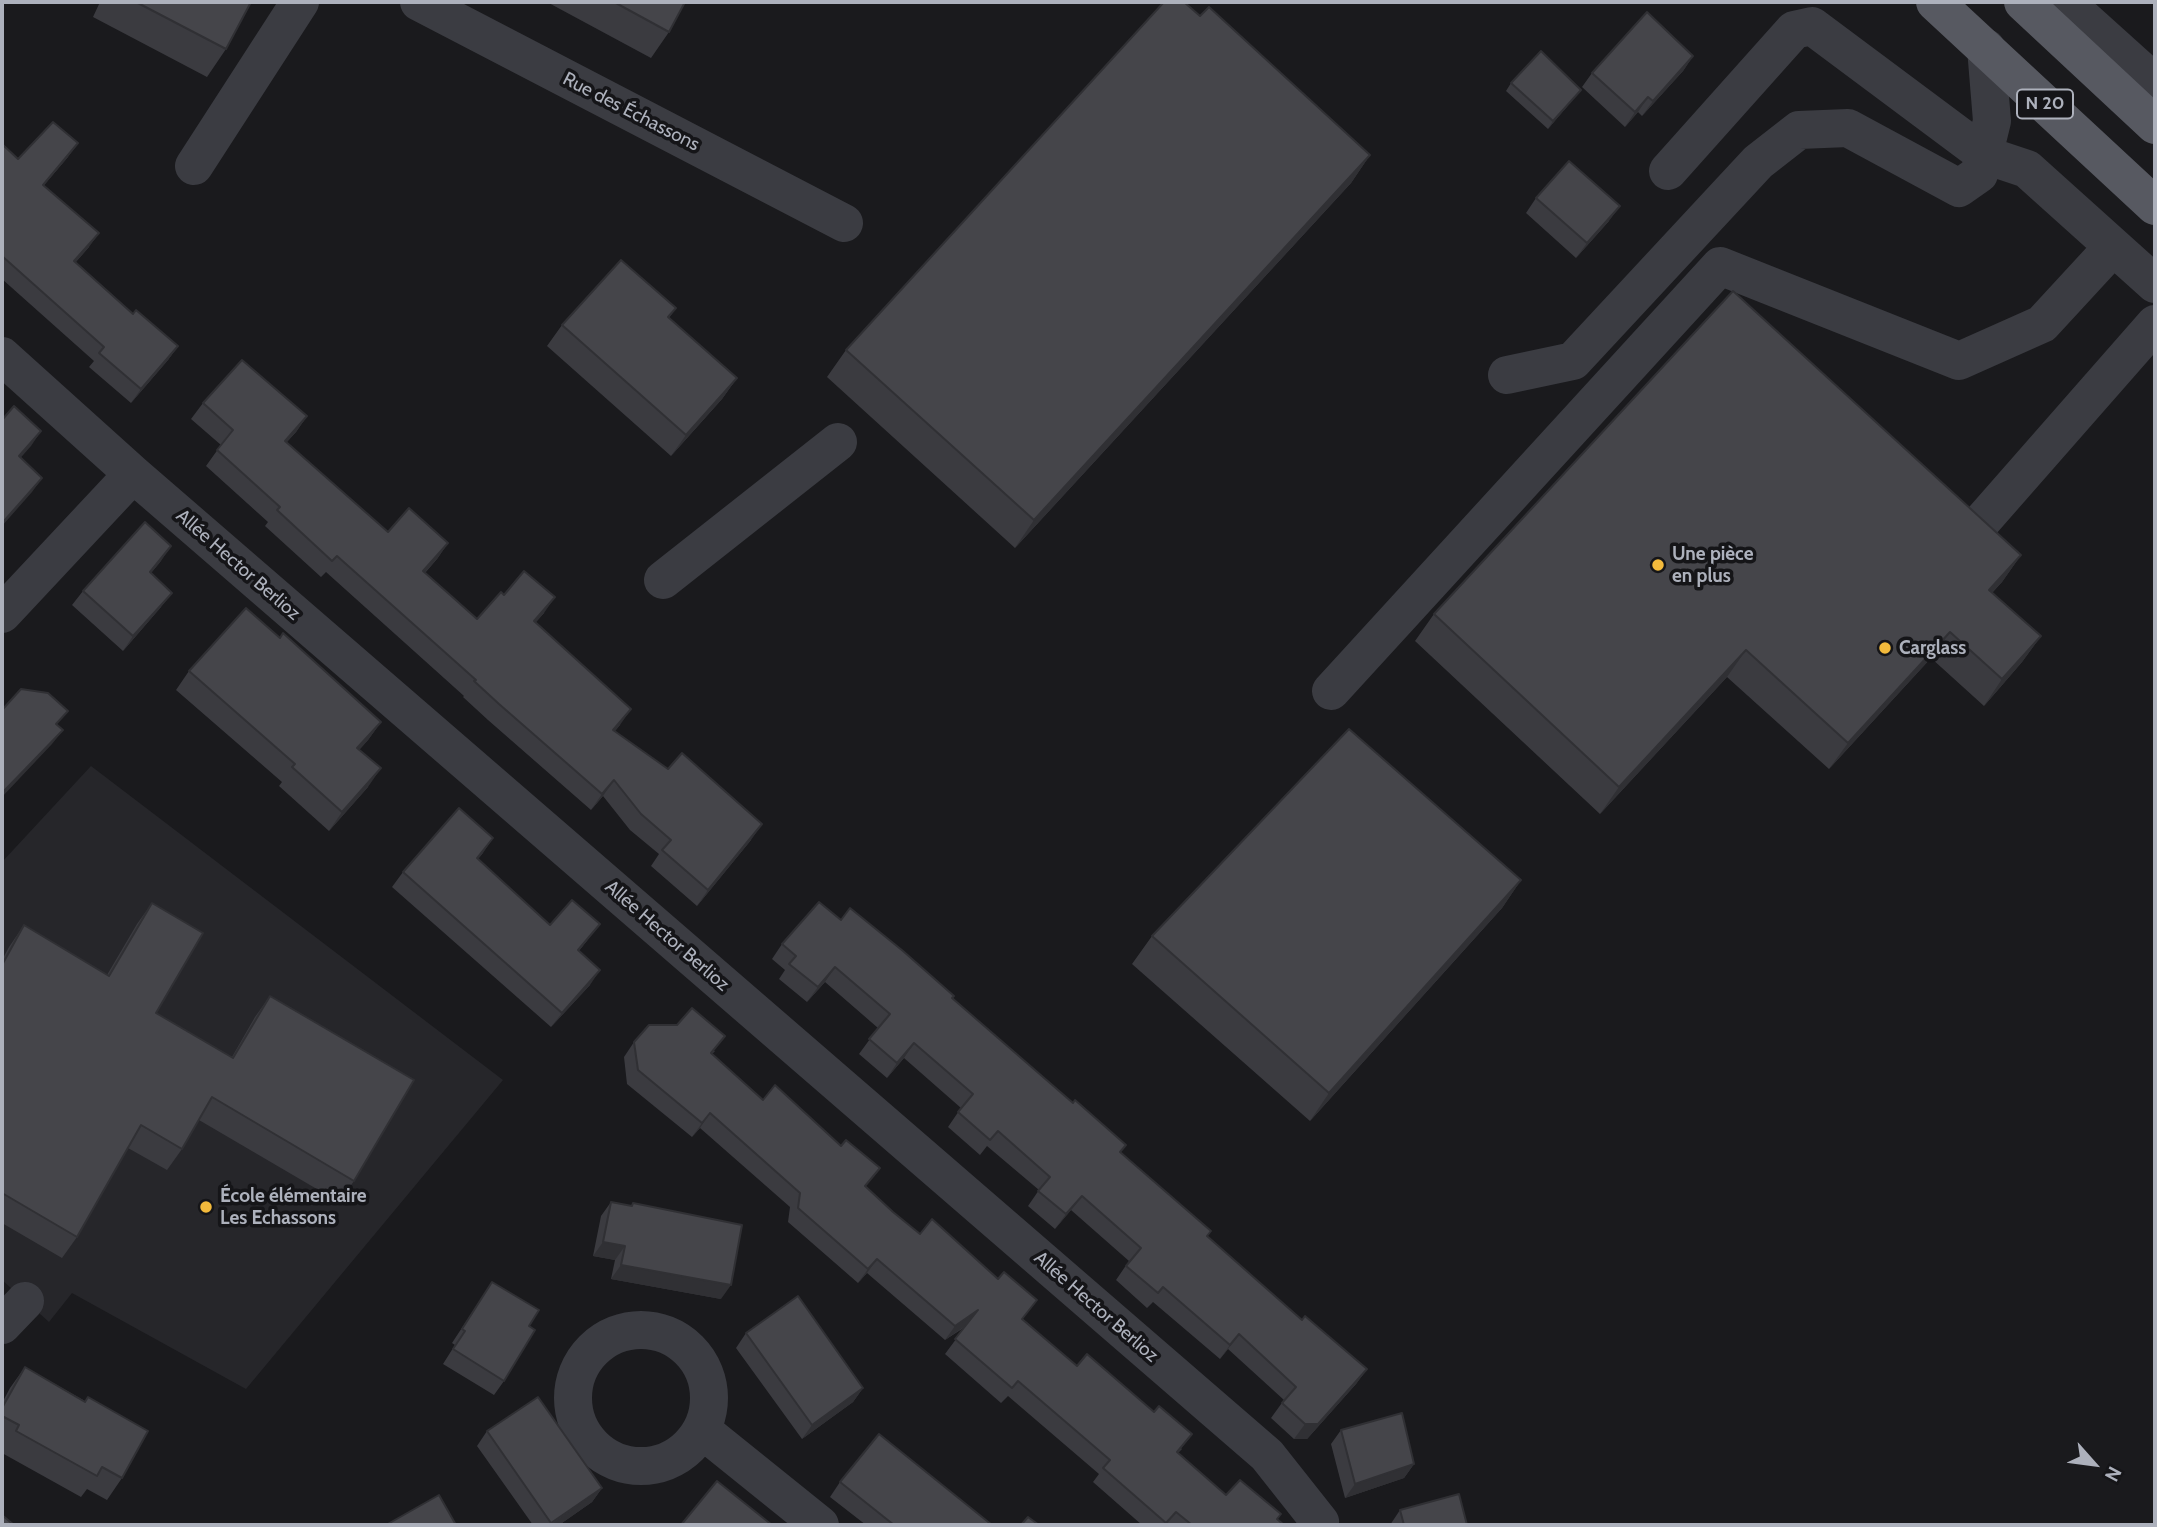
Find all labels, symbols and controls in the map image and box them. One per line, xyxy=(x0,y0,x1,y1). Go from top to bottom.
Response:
street label: Rue des Échassons xyxy=(559,68,703,156)
road number: N 20 xyxy=(2017,90,2073,119)
street label: Allée Hector Berlioz xyxy=(171,505,305,625)
place label: Une pièce en plus xyxy=(1672,543,1753,587)
marker: Une pièce en plus xyxy=(1650,557,1666,573)
place label: Carglass xyxy=(1899,637,1966,659)
marker: Carglass xyxy=(1877,640,1893,656)
street label: Allée Hector Berlioz xyxy=(600,876,734,996)
place label: École élémentaire Les Echassons xyxy=(220,1185,367,1229)
marker: École élémentaire Les Echassons xyxy=(198,1199,214,1215)
street label: Allée Hector Berlioz xyxy=(1029,1247,1163,1367)
north arrow xyxy=(2059,1429,2129,1499)
text: N xyxy=(2100,1463,2126,1485)

